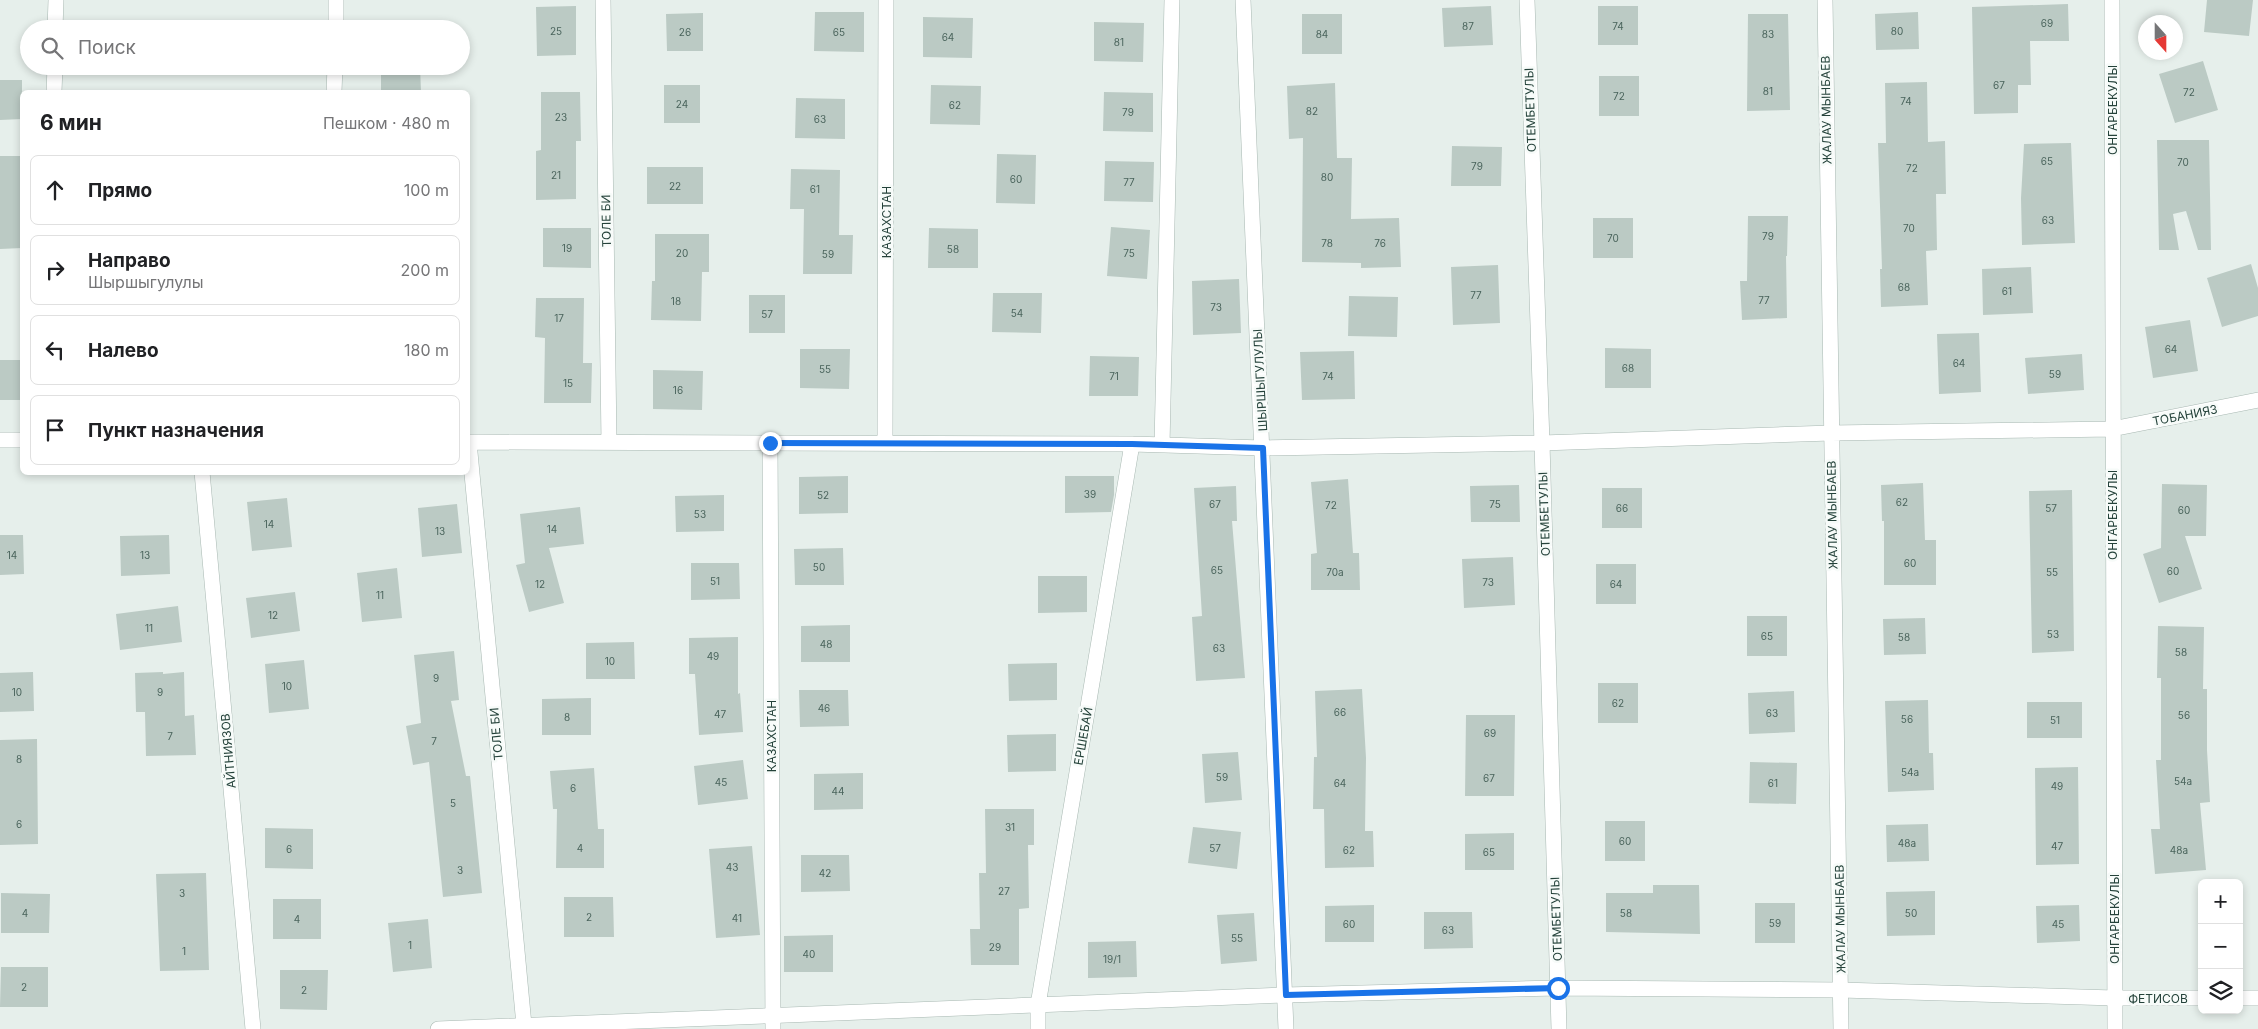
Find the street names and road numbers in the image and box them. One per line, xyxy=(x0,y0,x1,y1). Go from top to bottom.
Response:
street label: ЖАЛАУ МЫНБАЕВ xyxy=(1818,55,1834,164)
street label: ОНГАРБЕКУЛЫ xyxy=(2105,65,2120,155)
street label: ОТЕМБЕТУЛЫ xyxy=(1521,68,1539,152)
street label: КАЗАХСТАН xyxy=(879,186,894,258)
street label: ТОЛЕ БИ xyxy=(598,194,614,248)
street label: ШЫРШЫГУЛУЛЫ xyxy=(1250,328,1270,432)
street label: ТОБАНИЯЗ xyxy=(2151,401,2219,429)
street label: ЖАЛАУ МЫНБАЕВ xyxy=(1824,460,1840,569)
street label: ОНГАРБЕКУЛЫ xyxy=(2105,470,2120,560)
street label: ОТЕМБЕТУЛЫ xyxy=(1535,472,1553,556)
street label: КАЗАХСТАН xyxy=(764,700,779,772)
street label: ЕРШЕБАЙ xyxy=(1071,706,1095,766)
street label: ТОЛЕ БИ xyxy=(486,707,506,761)
street label: АЙТНИЯЗОВ xyxy=(217,713,239,789)
street label: ЖАЛАУ МЫНБАЕВ xyxy=(1832,864,1848,973)
street label: ОНГАРБЕКУЛЫ xyxy=(2107,874,2122,964)
street label: ОТЕМБЕТУЛЫ xyxy=(1547,877,1565,961)
street label: ФЕТИСОВ xyxy=(2128,991,2188,1006)

